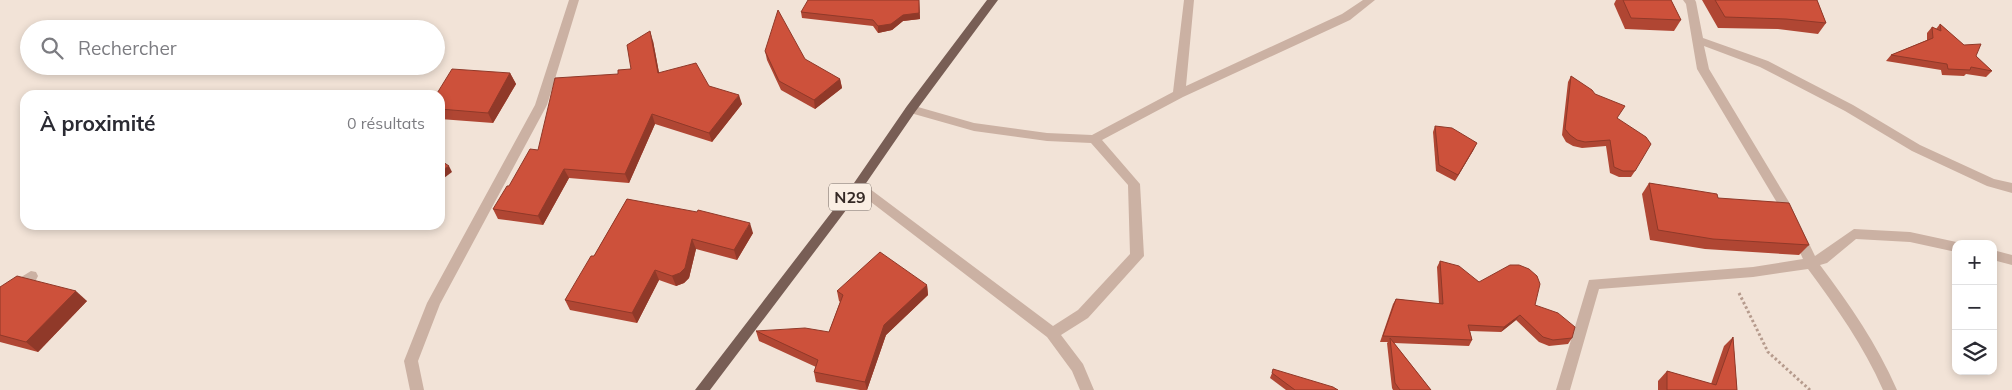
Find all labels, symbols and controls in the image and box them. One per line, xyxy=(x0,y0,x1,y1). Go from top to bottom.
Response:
search box xyxy=(20,20,445,75)
icon: search xyxy=(38,34,66,62)
text: Rechercher xyxy=(78,36,177,60)
text: À proximité xyxy=(40,110,156,136)
text: 0 résultats xyxy=(347,113,425,133)
road number: N29 xyxy=(829,183,871,210)
map controls xyxy=(1952,240,1997,375)
button: + xyxy=(1952,240,1997,285)
button: − xyxy=(1952,285,1997,330)
button: layers xyxy=(1952,330,1997,375)

